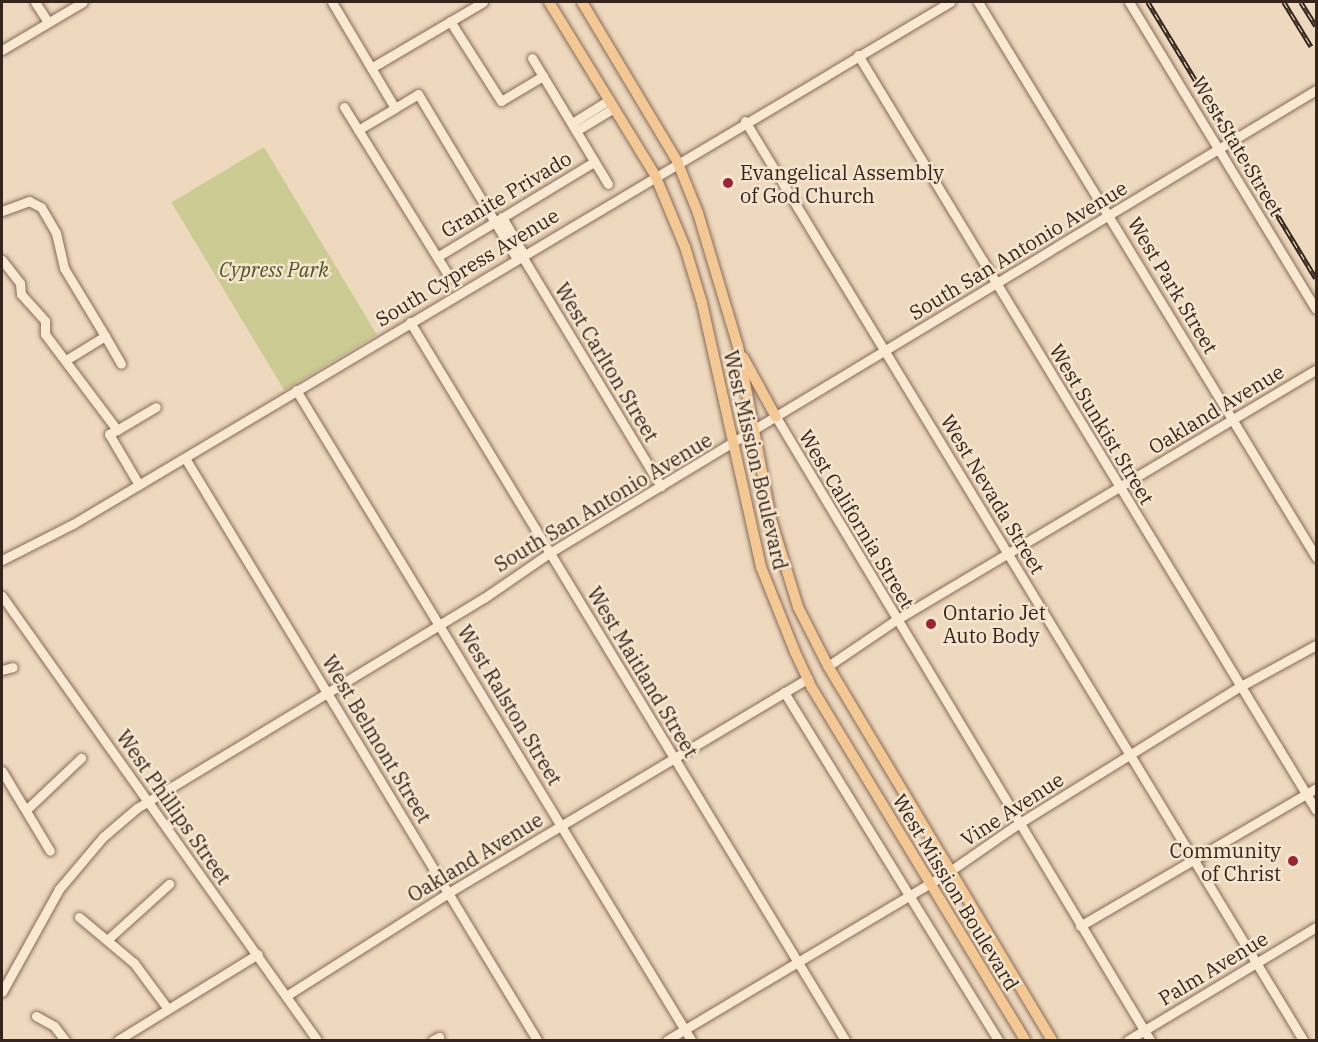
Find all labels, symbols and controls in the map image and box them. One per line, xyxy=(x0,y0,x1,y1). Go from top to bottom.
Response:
street label: West State Street xyxy=(1187,72,1289,220)
street label: Granite Privado xyxy=(436,146,576,242)
place label: Evangelical Assembly of God Church xyxy=(740,160,944,207)
street label: South San Antonio Avenue xyxy=(905,175,1131,325)
marker: Evangelical Assembly of God Church xyxy=(721,176,735,190)
street label: South Cypress Avenue xyxy=(371,203,563,331)
street label: West Park Street xyxy=(1123,212,1223,358)
park label: Cypress Park xyxy=(219,257,329,281)
street label: West Carlton Street xyxy=(550,278,664,446)
street label: West Sunkist Street xyxy=(1045,339,1159,509)
street label: West Mission Boulevard xyxy=(719,348,793,572)
street label: Oakland Avenue xyxy=(1144,359,1288,459)
street label: West Nevada Street xyxy=(936,410,1050,578)
street label: West California Street xyxy=(794,425,920,613)
street label: South San Antonio Avenue xyxy=(490,427,716,577)
street label: West Maitland Street xyxy=(583,582,703,762)
place label: Ontario Jet Auto Body xyxy=(943,600,1046,647)
marker: Ontario Jet Auto Body xyxy=(924,617,938,631)
street label: West Ralston Street xyxy=(453,621,567,789)
street label: West Belmont Street xyxy=(317,651,437,827)
street label: West Phillips Street xyxy=(112,725,236,889)
street label: Vine Avenue xyxy=(956,767,1068,851)
street label: West Mission Boulevard xyxy=(888,789,1024,995)
street label: Oakland Avenue xyxy=(403,807,547,907)
place label: Community of Christ xyxy=(1170,838,1281,885)
marker: Community of Christ xyxy=(1286,854,1300,868)
street label: Palm Avenue xyxy=(1154,926,1272,1010)

